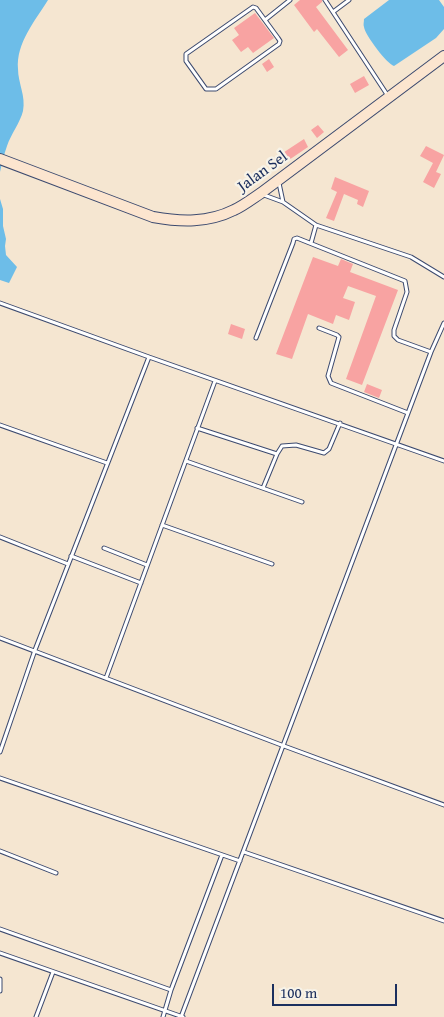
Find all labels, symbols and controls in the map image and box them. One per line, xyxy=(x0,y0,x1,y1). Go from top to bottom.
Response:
street label: Jalan Sel xyxy=(234,147,292,197)
scale bar xyxy=(274,974,399,1006)
text: 100 m xyxy=(280,982,317,1003)

